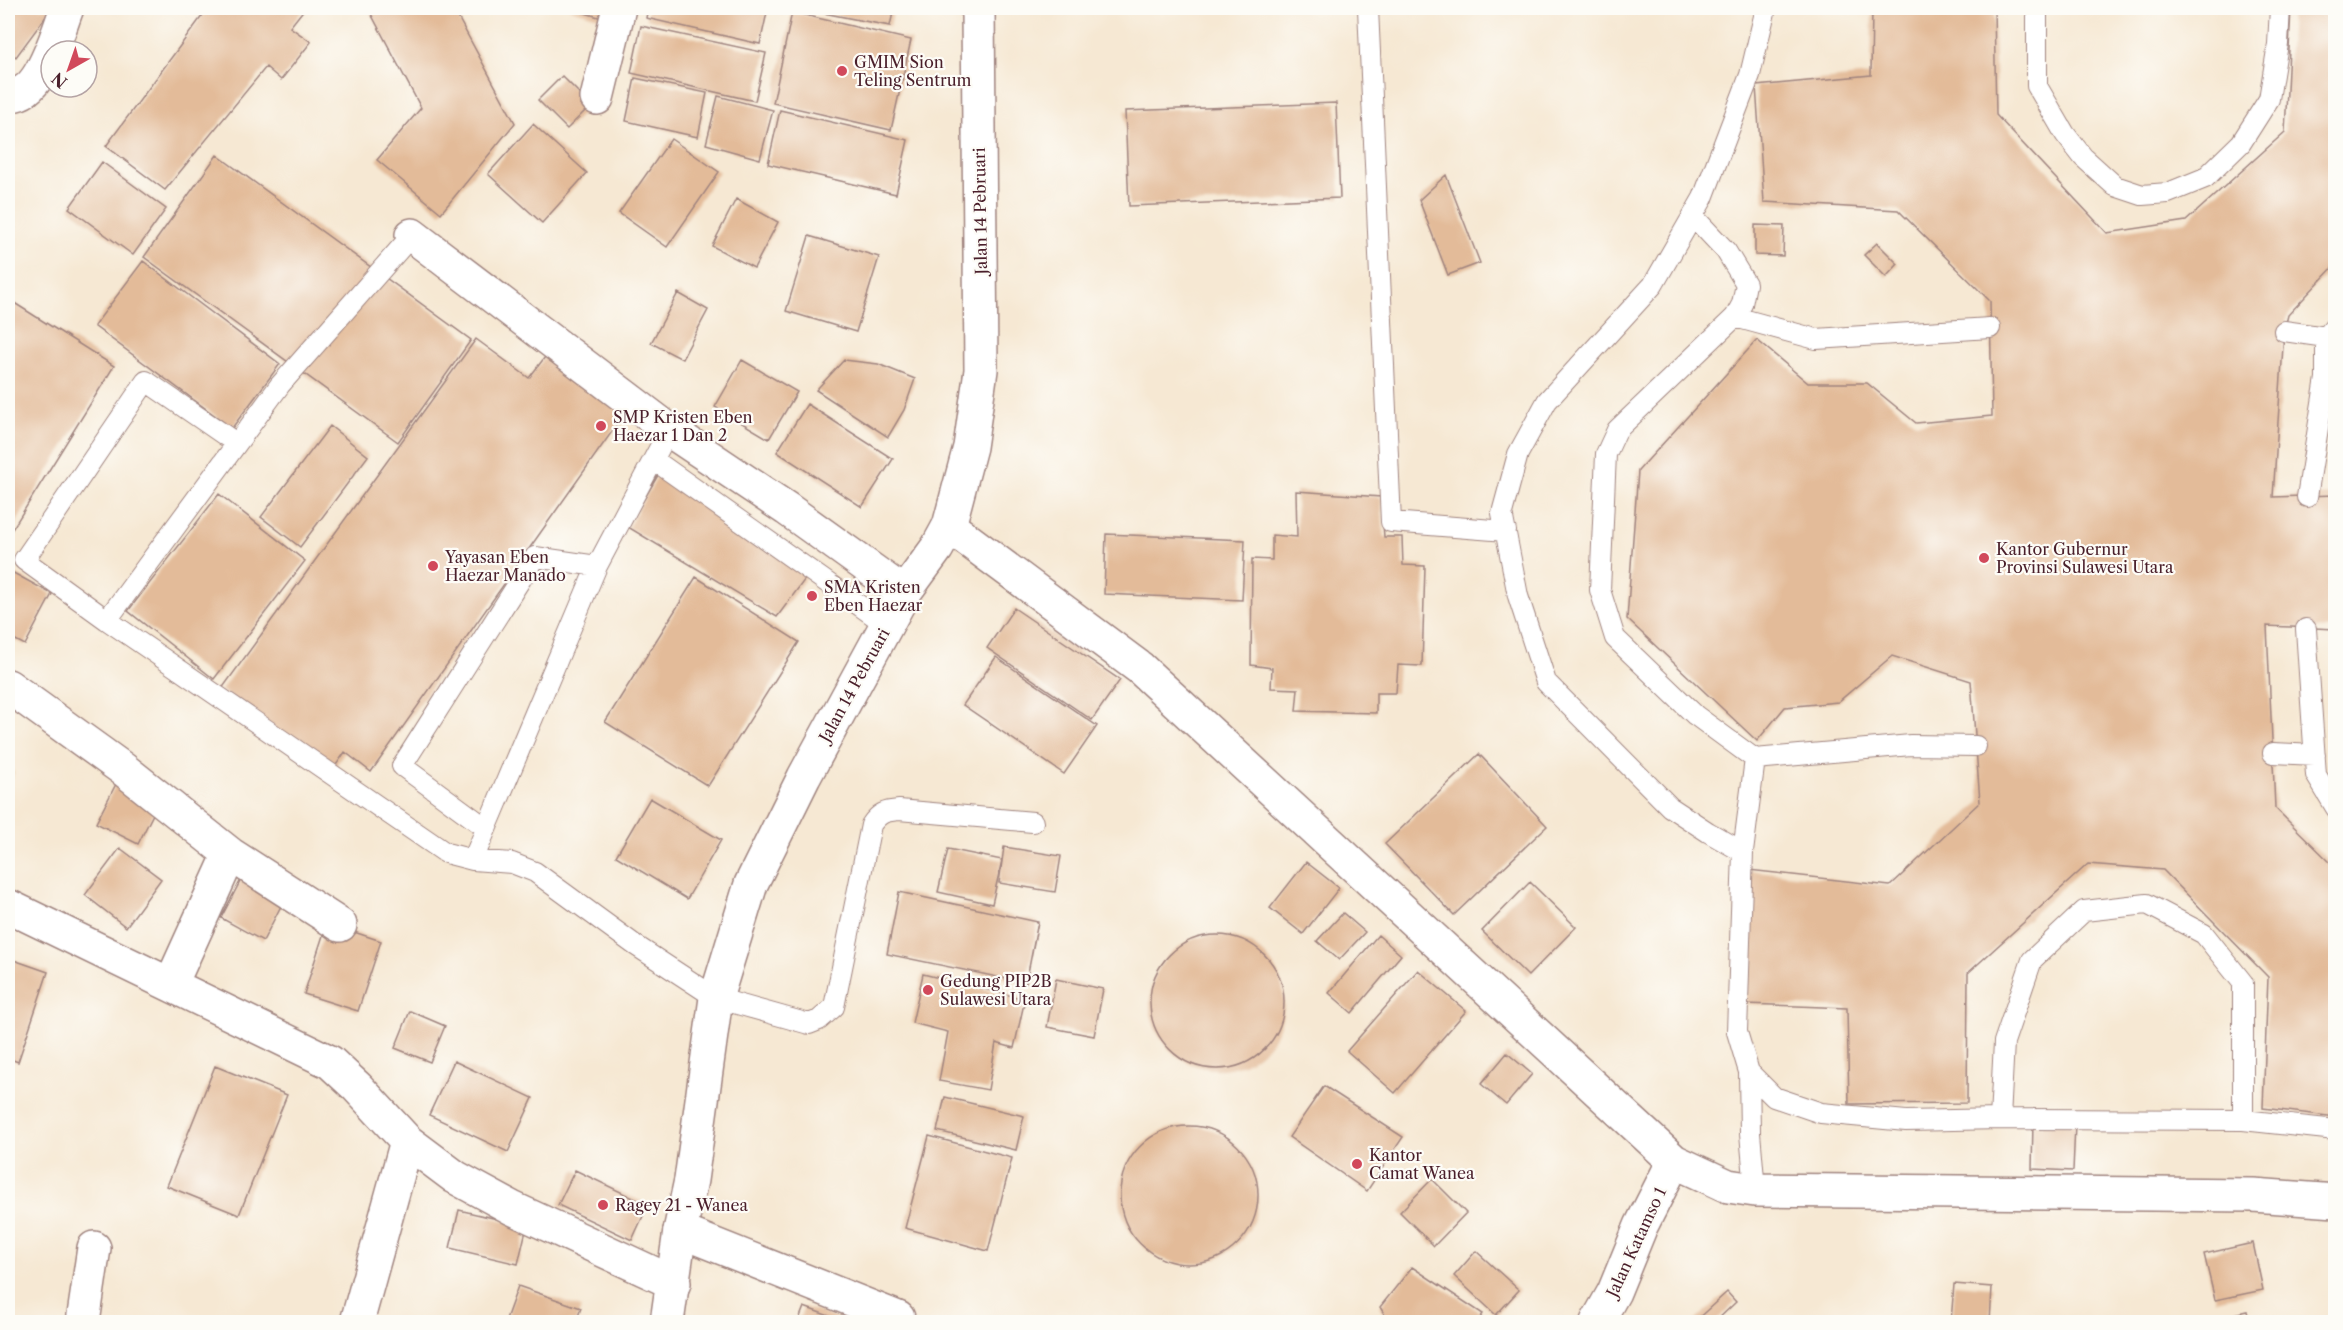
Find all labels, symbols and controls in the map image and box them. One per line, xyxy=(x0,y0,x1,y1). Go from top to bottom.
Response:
north arrow xyxy=(39,39,99,99)
place label: GMIM Sion Teling Sentrum xyxy=(854,52,972,90)
marker: GMIM Sion Teling Sentrum xyxy=(835,64,849,78)
text: N xyxy=(48,68,71,93)
street label: Jalan 14 Pebruari xyxy=(969,147,991,278)
place label: SMP Kristen Eben Haezar 1 Dan 2 xyxy=(613,407,753,445)
marker: SMP Kristen Eben Haezar 1 Dan 2 xyxy=(594,419,608,433)
place label: Kantor Gubernur Provinsi Sulawesi Utara xyxy=(1996,539,2174,577)
place label: Yayasan Eben Haezar Manado xyxy=(444,547,566,585)
marker: Kantor Gubernur Provinsi Sulawesi Utara xyxy=(1977,551,1991,565)
marker: Yayasan Eben Haezar Manado xyxy=(426,559,440,573)
place label: SMA Kristen Eben Haezar xyxy=(824,577,923,615)
marker: SMA Kristen Eben Haezar xyxy=(805,589,819,603)
street label: Jalan 14 Pebruari xyxy=(813,625,894,748)
place label: Gedung PIP2B Sulawesi Utara xyxy=(940,971,1052,1009)
marker: Gedung PIP2B Sulawesi Utara xyxy=(921,983,935,997)
place label: Kantor Camat Wanea xyxy=(1369,1145,1475,1183)
marker: Kantor Camat Wanea xyxy=(1350,1157,1364,1171)
street label: Jalan Katamso 1 xyxy=(1601,1184,1670,1303)
place label: Ragey 21 - Wanea xyxy=(615,1195,748,1215)
marker: Ragey 21 - Wanea xyxy=(596,1198,610,1212)

